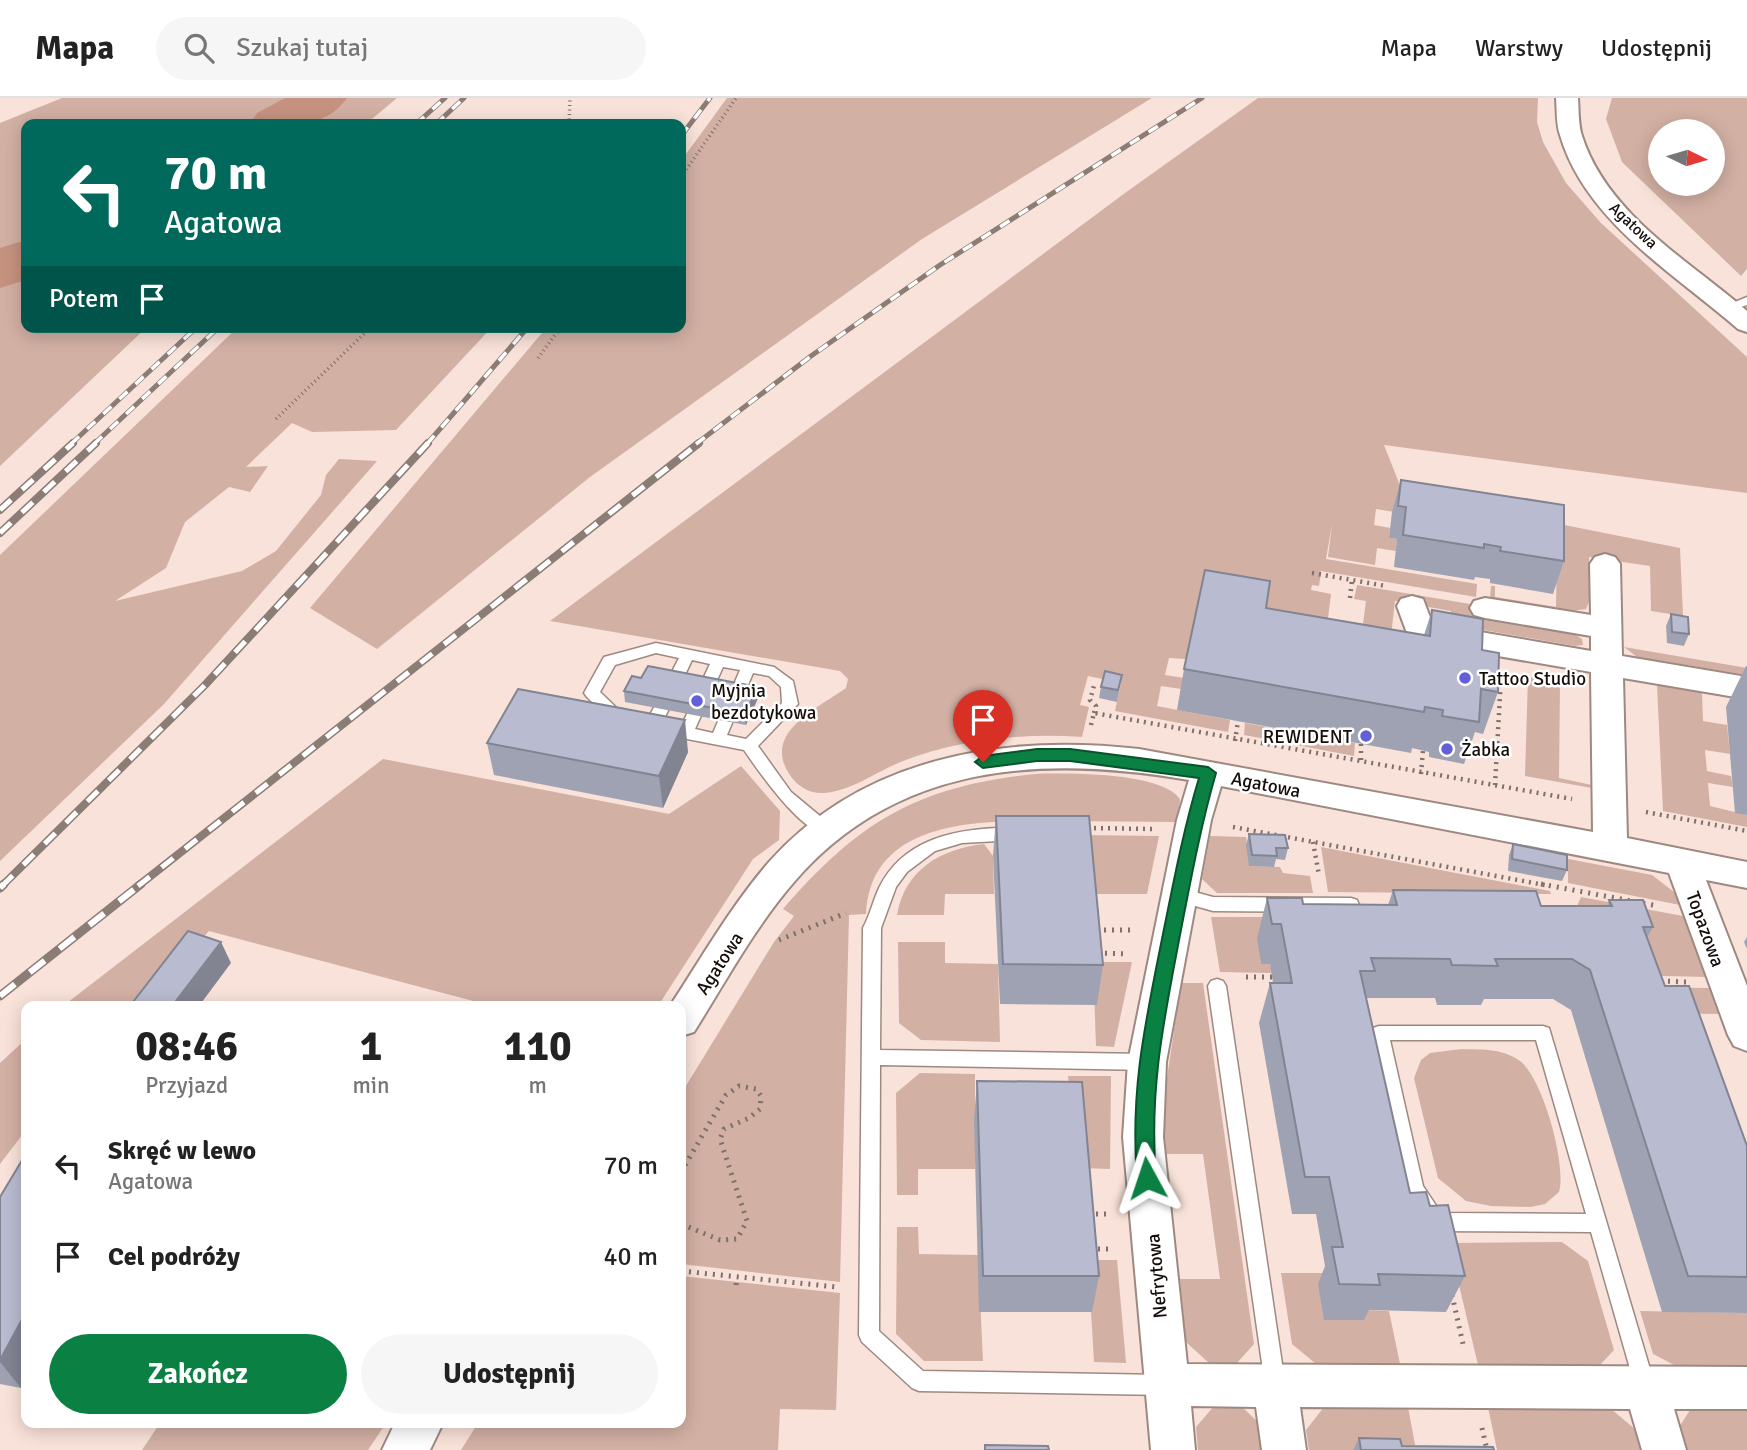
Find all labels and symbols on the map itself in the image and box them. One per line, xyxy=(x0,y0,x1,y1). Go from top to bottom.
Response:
north arrow xyxy=(1648,119,1726,196)
street label: Agatowa xyxy=(1605,198,1662,253)
place label: Tattoo Studio xyxy=(1479,667,1586,691)
marker: Tattoo Studio xyxy=(1457,670,1473,686)
place label: Myjnia bezdotykowa xyxy=(711,679,816,725)
pin xyxy=(953,690,1013,762)
marker: Myjnia bezdotykowa xyxy=(689,693,705,709)
place label: REWIDENT xyxy=(1263,725,1353,749)
marker: REWIDENT xyxy=(1358,728,1374,744)
place label: Żabka xyxy=(1461,738,1510,762)
marker: Żabka xyxy=(1439,741,1455,757)
street label: Agatowa xyxy=(1229,766,1303,803)
street label: Topazowa xyxy=(1680,888,1730,970)
street label: Agatowa xyxy=(691,928,749,1000)
position arrow xyxy=(1110,1141,1184,1215)
street label: Nefrytowa xyxy=(1141,1233,1173,1319)

